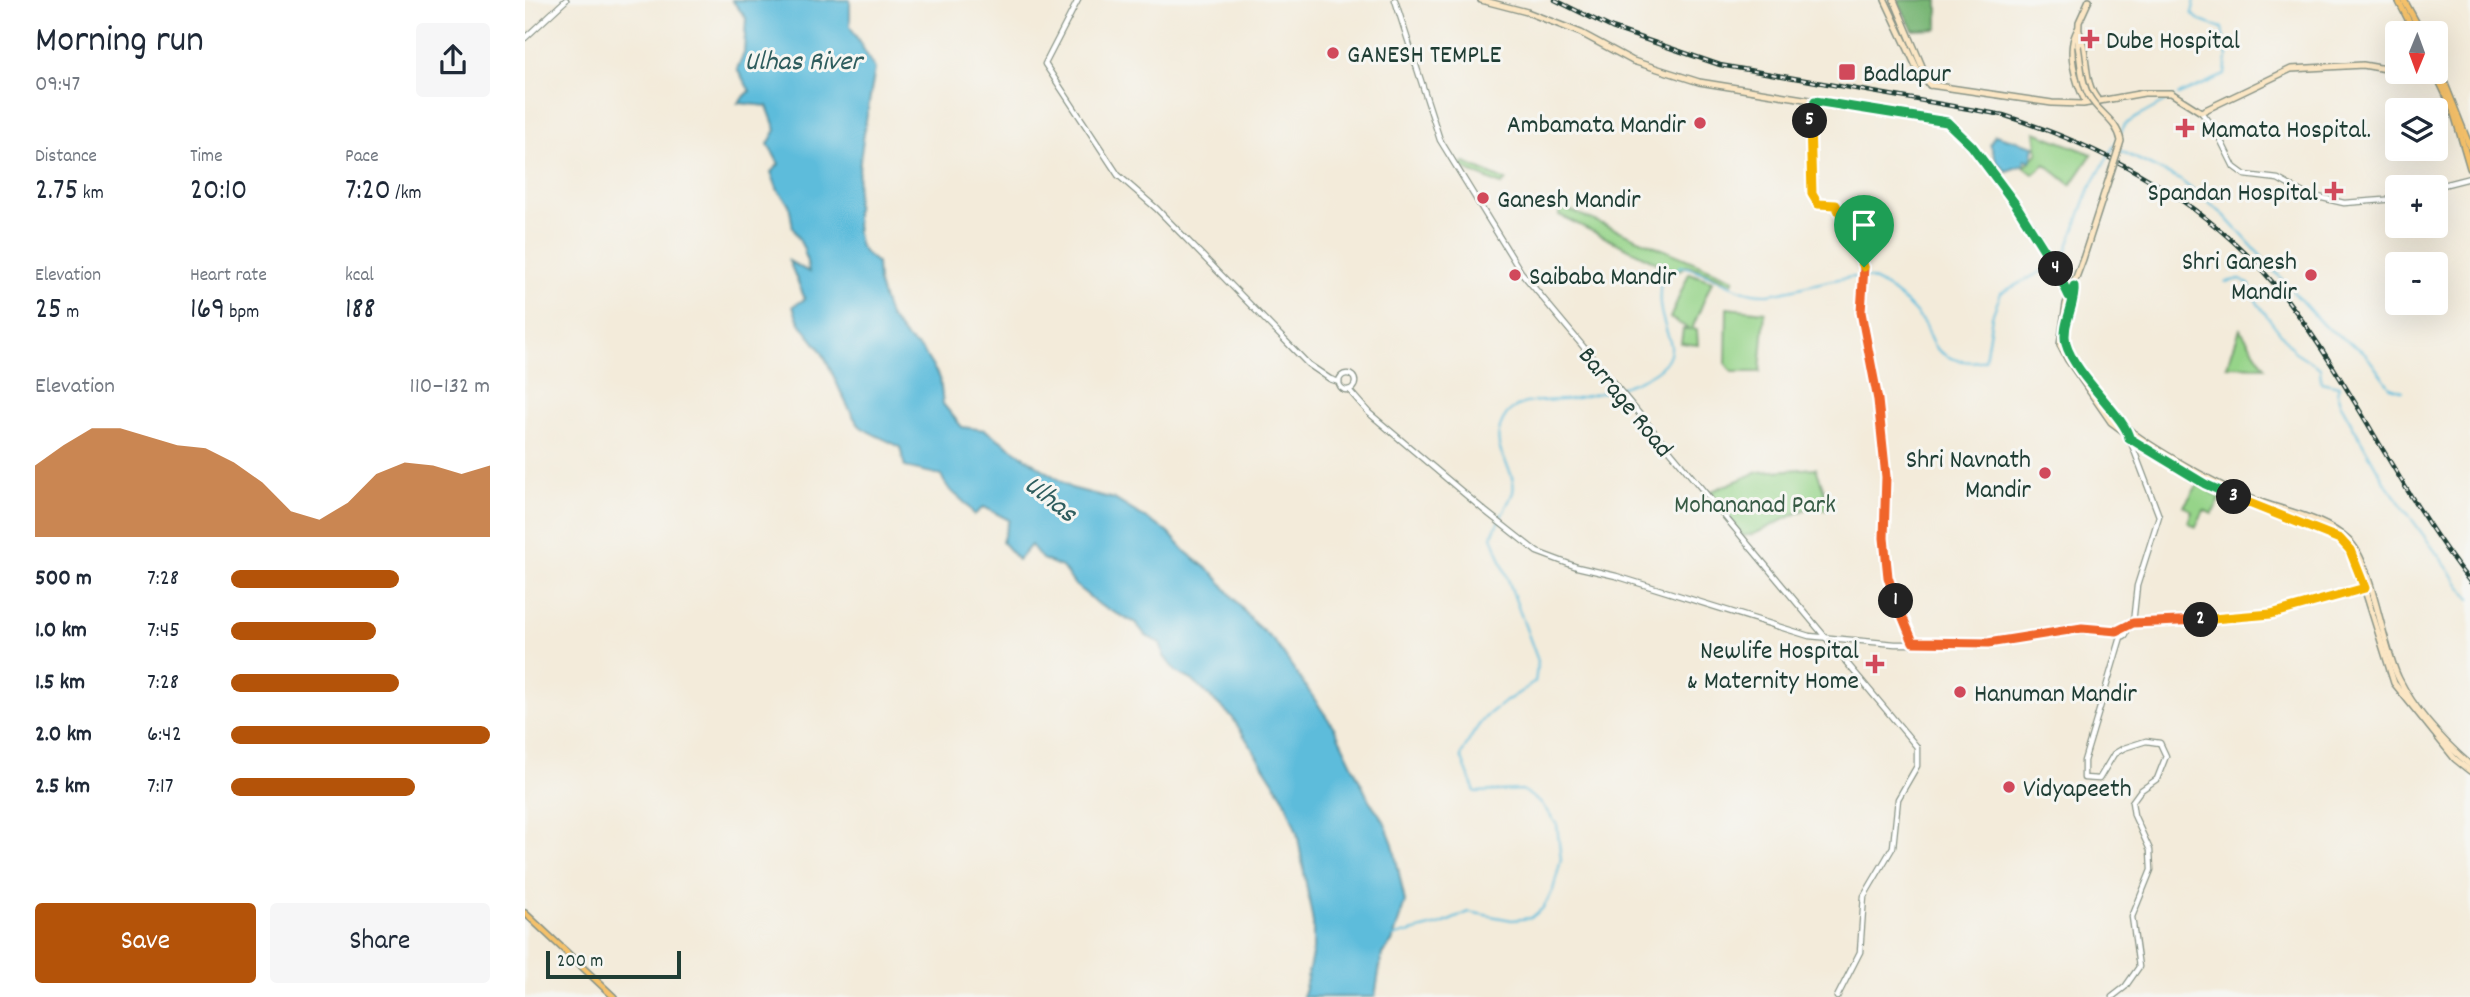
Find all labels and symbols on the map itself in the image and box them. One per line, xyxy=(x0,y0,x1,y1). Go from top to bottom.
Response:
north arrow xyxy=(2385,21,2448,84)
place label: Dube Hospital xyxy=(2106,24,2240,61)
marker: Dube Hospital xyxy=(2080,29,2100,49)
place label: GANESH TEMPLE xyxy=(1347,38,1502,75)
water label: Ulhas River xyxy=(744,44,865,84)
marker: GANESH TEMPLE xyxy=(1325,45,1341,61)
place label: Badlapur xyxy=(1863,57,1951,94)
marker: Badlapur xyxy=(1837,62,1857,82)
pin: 5 xyxy=(1793,104,1827,138)
place label: Ambamata Mandir xyxy=(1507,108,1686,145)
place label: Mamata Hospital. xyxy=(2201,113,2371,150)
marker: Ambamata Mandir xyxy=(1692,115,1708,131)
marker: Mamata Hospital. xyxy=(2175,118,2195,138)
place label: Spandan Hospital xyxy=(2147,176,2318,213)
marker: Spandan Hospital xyxy=(2324,181,2344,201)
place label: Ganesh Mandir xyxy=(1497,183,1641,220)
marker: Ganesh Mandir xyxy=(1475,190,1491,206)
pin xyxy=(1834,195,1894,267)
place label: Shri Ganesh Mandir xyxy=(2182,245,2297,312)
pin: 4 xyxy=(2039,252,2073,286)
place label: Saibaba Mandir xyxy=(1529,260,1677,297)
marker: Saibaba Mandir xyxy=(1507,267,1523,283)
marker: Shri Ganesh Mandir xyxy=(2303,267,2319,283)
street label: Barrage Road xyxy=(1568,340,1681,467)
place label: Shri Navnath Mandir xyxy=(1906,443,2031,510)
marker: Shri Navnath Mandir xyxy=(2037,465,2053,481)
water label: Ulhas xyxy=(1014,467,1085,535)
pin: 3 xyxy=(2217,480,2251,514)
park label: Mohananad Park xyxy=(1674,488,1836,525)
pin: 1 xyxy=(1879,584,1913,618)
pin: 2 xyxy=(2183,602,2219,638)
place label: Newlife Hospital & Maternity Home xyxy=(1686,634,1859,701)
marker: Newlife Hospital & Maternity Home xyxy=(1865,654,1885,674)
place label: Hanuman Mandir xyxy=(1974,677,2137,714)
marker: Hanuman Mandir xyxy=(1952,684,1968,700)
place label: Vidyapeeth xyxy=(2023,772,2132,809)
marker: Vidyapeeth xyxy=(2001,779,2017,795)
scale bar xyxy=(546,948,681,980)

